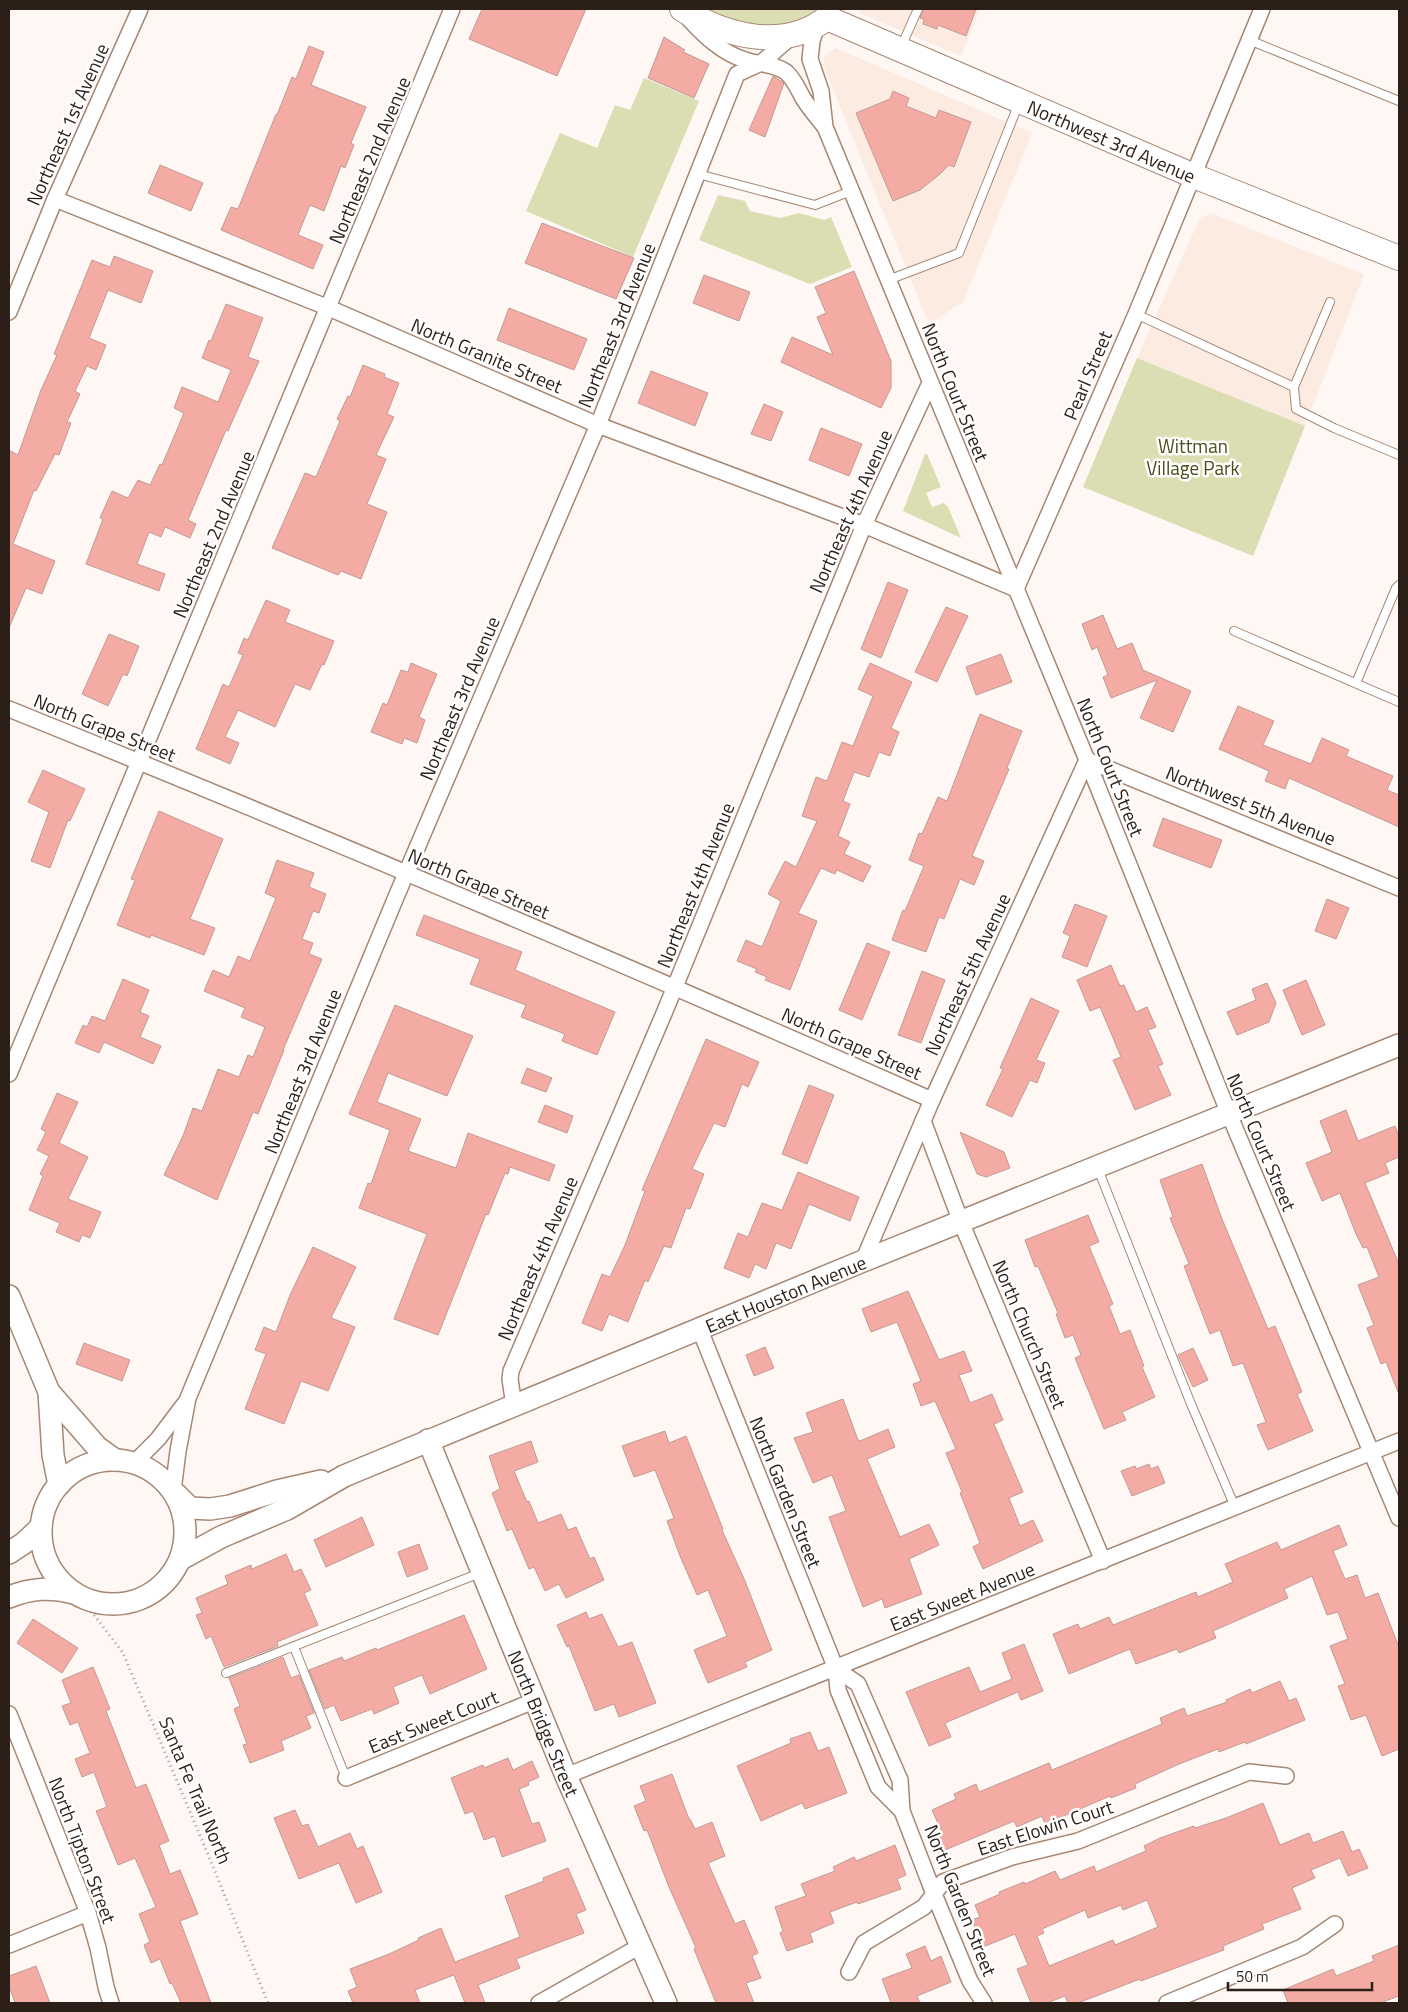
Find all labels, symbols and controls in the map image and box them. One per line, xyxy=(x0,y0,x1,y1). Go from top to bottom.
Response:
street label: Northeast 1st Avenue xyxy=(18,38,116,210)
street label: Northeast 2nd Avenue xyxy=(321,72,417,248)
street label: Northwest 3rd Avenue xyxy=(1023,92,1201,190)
street label: Northeast 3rd Avenue xyxy=(570,238,662,412)
street label: North Granite Street xyxy=(407,310,568,400)
street label: North Court Street xyxy=(915,318,997,466)
street label: Pearl Street xyxy=(1055,326,1119,424)
street label: Northeast 4th Avenue xyxy=(801,425,899,597)
park label: Wittman Village Park xyxy=(1146,431,1240,482)
street label: Northeast 2nd Avenue xyxy=(165,446,261,622)
street label: Northeast 3rd Avenue xyxy=(411,611,507,785)
street label: North Grape Street xyxy=(30,685,181,769)
street label: North Court Street xyxy=(1070,693,1152,841)
street label: Northwest 5th Avenue xyxy=(1162,758,1340,852)
street label: Northeast 4th Avenue xyxy=(649,798,741,972)
street label: North Grape Street xyxy=(404,840,554,926)
street label: Northeast 5th Avenue xyxy=(917,888,1017,1060)
street label: Northeast 3rd Avenue xyxy=(256,984,348,1158)
street label: North Grape Street xyxy=(777,999,927,1087)
street label: North Court Street xyxy=(1220,1069,1304,1216)
street label: Northeast 4th Avenue xyxy=(489,1171,585,1345)
street label: East Houston Avenue xyxy=(700,1247,870,1339)
street label: North Church Street xyxy=(986,1255,1075,1413)
street label: North Garden Street xyxy=(742,1412,830,1572)
street label: East Sweet Avenue xyxy=(885,1554,1039,1638)
street label: North Bridge Street xyxy=(501,1646,588,1801)
street label: East Sweet Court xyxy=(364,1682,503,1760)
street label: Santa Fe Trail North xyxy=(152,1712,240,1868)
street label: North Tipton Street xyxy=(42,1773,124,1928)
street label: East Elowin Court xyxy=(973,1791,1117,1863)
street label: North Garden Street xyxy=(917,1820,1005,1980)
scale bar xyxy=(1228,1960,1372,1992)
text: 50 m xyxy=(1236,1965,1269,1988)

